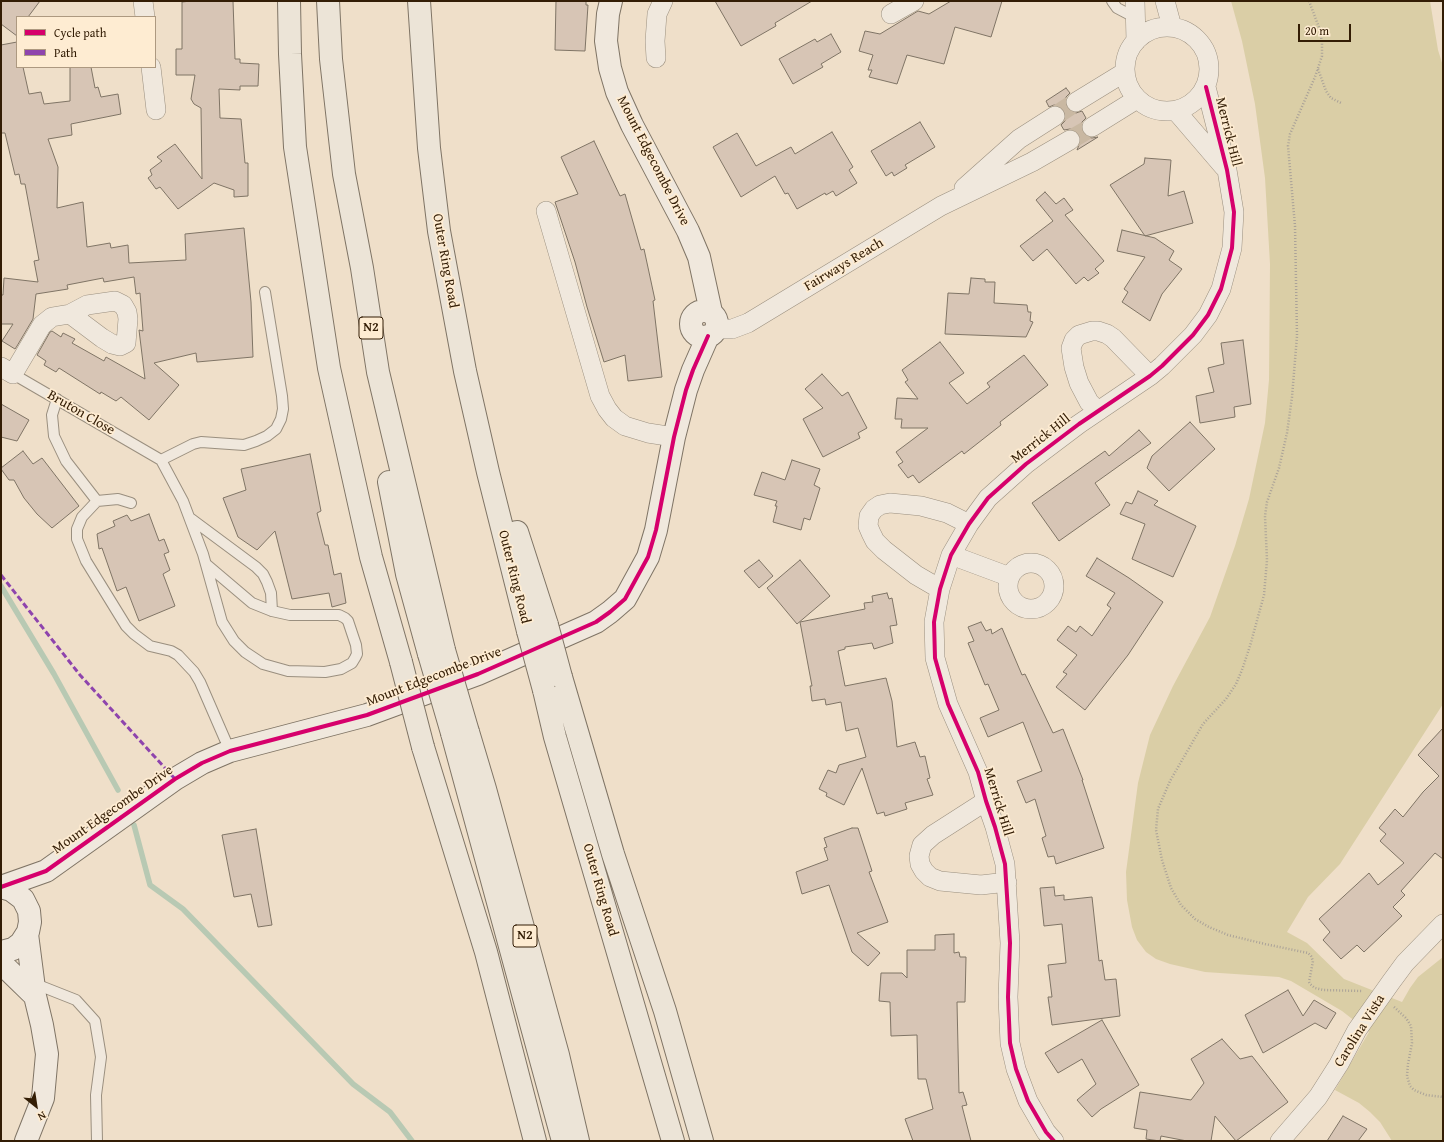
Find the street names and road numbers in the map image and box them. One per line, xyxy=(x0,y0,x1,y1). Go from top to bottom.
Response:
street label: Mount Edgecombe Drive xyxy=(613,93,693,229)
street label: Merrick Hill xyxy=(1211,96,1245,168)
street label: Outer Ring Road xyxy=(428,212,462,310)
street label: Fairways Reach xyxy=(801,235,887,295)
road number: N2 xyxy=(359,317,383,339)
street label: Bruton Close xyxy=(44,387,118,439)
street label: Merrick Hill xyxy=(1008,411,1074,467)
street label: Outer Ring Road xyxy=(494,529,534,625)
street label: Mount Edgecombe Drive xyxy=(364,643,504,711)
street label: Mount Edgecombe Drive xyxy=(50,762,176,858)
street label: Merrick Hill xyxy=(980,766,1016,838)
street label: Outer Ring Road xyxy=(579,842,621,938)
road number: N2 xyxy=(513,925,537,947)
street label: Carolina Vista xyxy=(1331,992,1389,1070)

